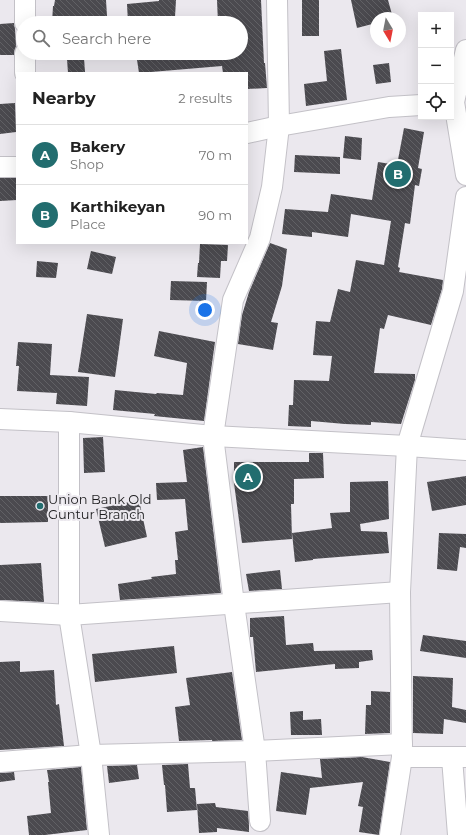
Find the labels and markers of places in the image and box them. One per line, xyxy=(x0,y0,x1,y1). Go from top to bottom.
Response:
pin: B xyxy=(385,159,411,189)
pin: A xyxy=(235,462,261,492)
place label: Union Bank Old Guntur Branch xyxy=(48,491,152,522)
marker: Union Bank Old Guntur Branch xyxy=(35,501,45,511)

